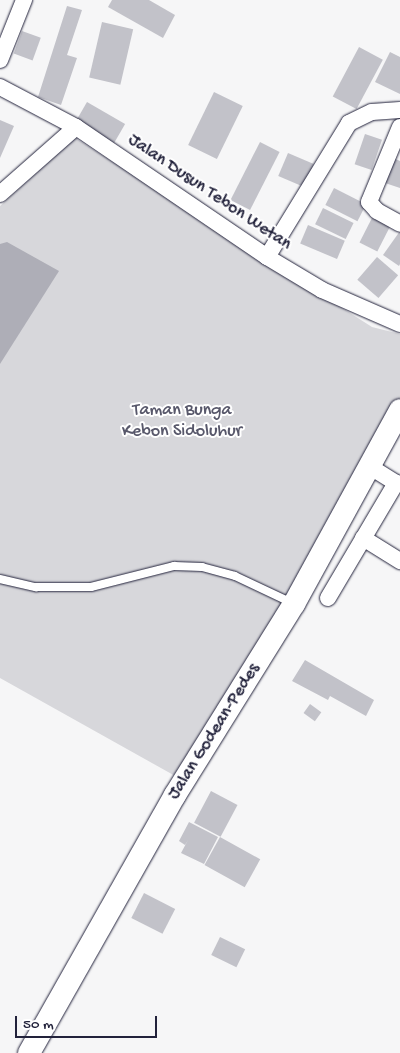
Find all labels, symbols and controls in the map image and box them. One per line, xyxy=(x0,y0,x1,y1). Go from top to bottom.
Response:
street label: Jalan Dusun Tebon Wetan xyxy=(123,130,295,256)
park label: Taman Bunga Kebon Sidoluhur xyxy=(122,401,242,444)
street label: Jalan Godean-Pedes xyxy=(164,660,266,804)
scale bar xyxy=(18,1006,160,1038)
text: 50 m xyxy=(23,1016,54,1034)

